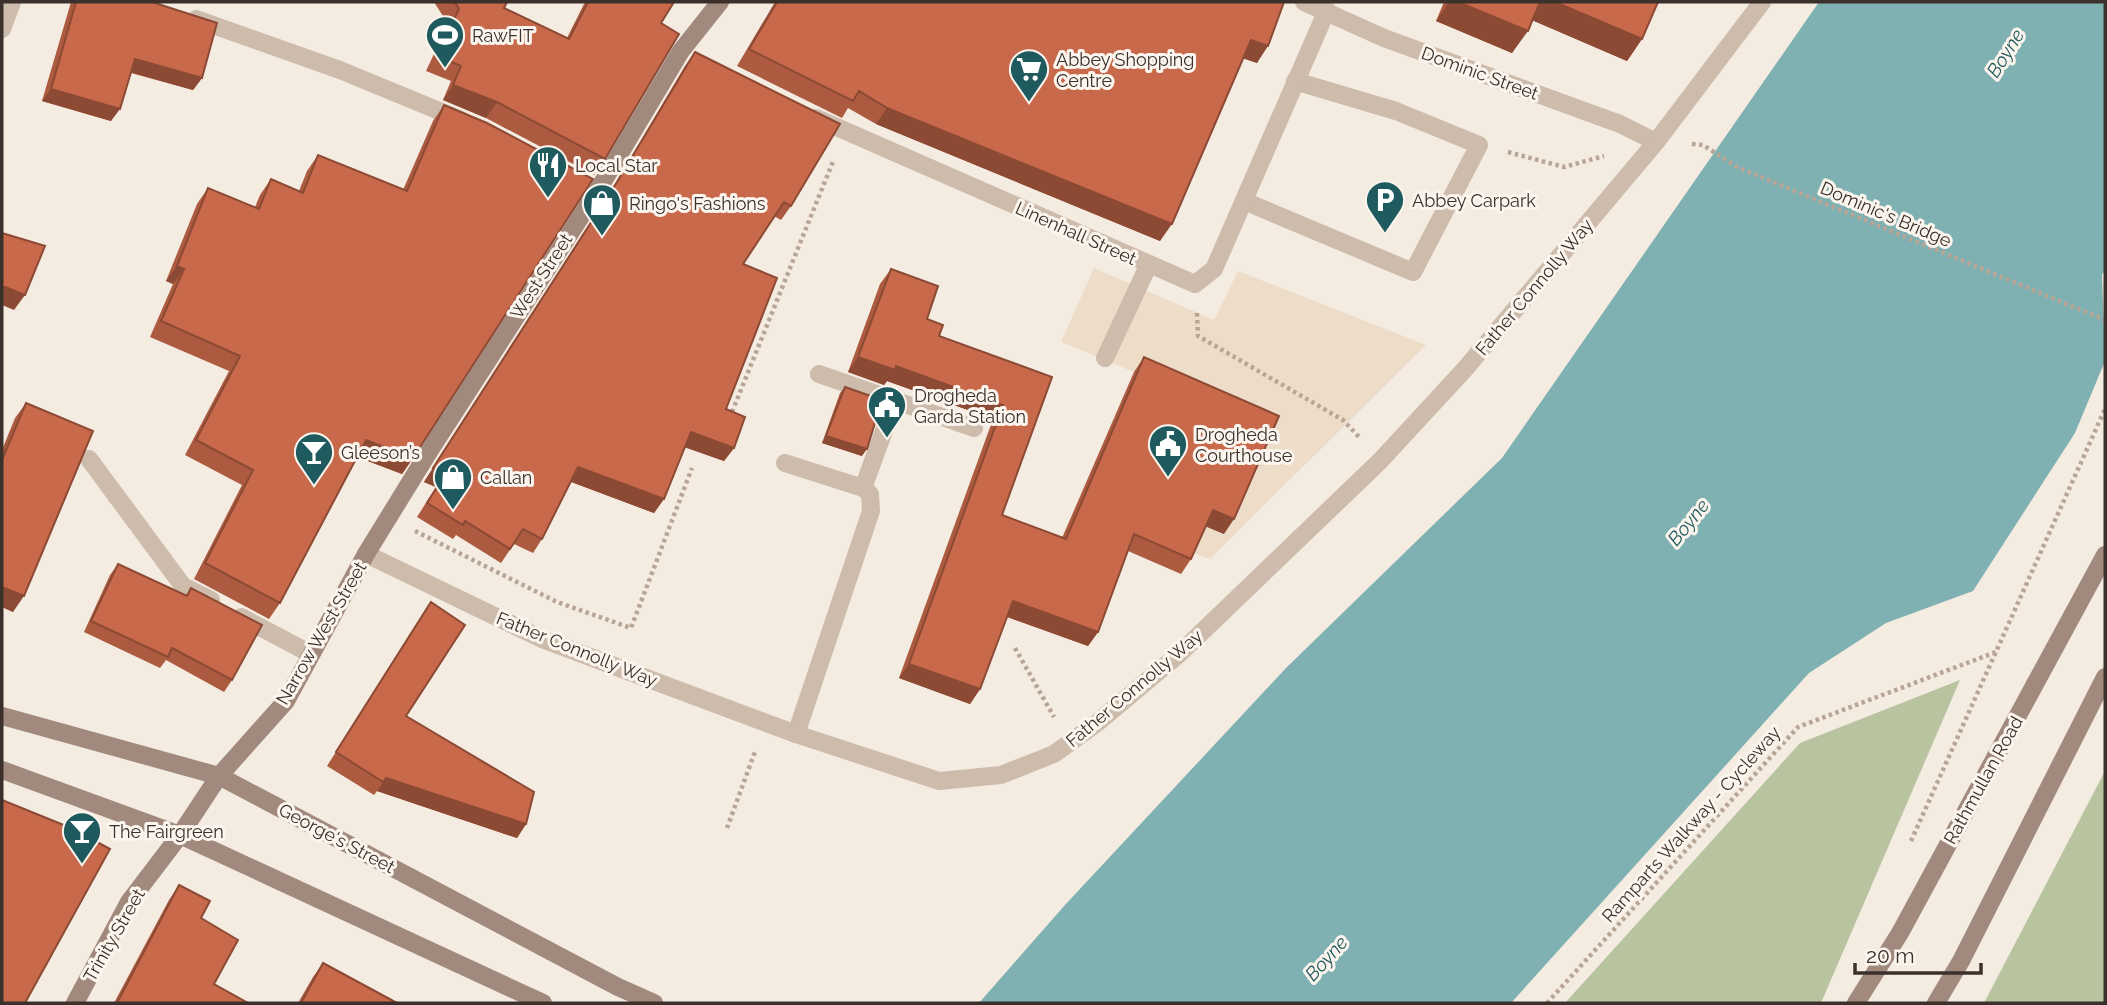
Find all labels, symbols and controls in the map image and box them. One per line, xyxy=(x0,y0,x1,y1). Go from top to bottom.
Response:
sports icon: RawFIT xyxy=(424,14,466,69)
place label: RawFIT xyxy=(472,25,534,46)
water label: Boyne xyxy=(1982,25,2028,81)
street label: Dominic Street xyxy=(1419,42,1541,104)
supermarket icon: Abbey Shopping Centre xyxy=(1008,48,1050,103)
place label: Abbey Shopping Centre xyxy=(1056,49,1194,91)
restaurant icon: Local Star xyxy=(527,144,569,199)
place label: Local Star xyxy=(575,155,658,176)
street label: Dominic's Bridge xyxy=(1817,177,1955,251)
parking icon: Abbey Carpark xyxy=(1364,179,1406,234)
shop icon: Ringo's Fashions xyxy=(581,182,623,237)
place label: Abbey Carpark xyxy=(1412,190,1536,211)
place label: Ringo's Fashions xyxy=(629,193,766,214)
street label: Linenhall Street xyxy=(1012,197,1140,269)
street label: Father Connolly Way xyxy=(1471,214,1597,359)
street label: West Street xyxy=(506,229,576,323)
public building icon: Drogheda Garda Station xyxy=(866,384,908,439)
place label: Drogheda Garda Station xyxy=(914,385,1026,427)
public building icon: Drogheda Courthouse xyxy=(1147,423,1189,478)
place label: Drogheda Courthouse xyxy=(1195,424,1293,466)
bar icon: Gleeson’s xyxy=(293,431,335,486)
place label: Gleeson’s xyxy=(341,442,420,463)
shop icon: Callan xyxy=(432,456,474,511)
place label: Callan xyxy=(480,467,532,488)
water label: Boyne xyxy=(1663,495,1713,549)
street label: Narrow West Street xyxy=(271,558,371,708)
street label: Father Connolly Way xyxy=(494,607,661,691)
street label: Father Connolly Way xyxy=(1062,625,1207,751)
street label: Rathmullan Road xyxy=(1939,712,2027,848)
street label: Ramparts Walkway - Cycleway xyxy=(1597,721,1785,926)
street label: George's Street xyxy=(275,799,399,877)
bar icon: The Fairgreen xyxy=(61,810,103,865)
place label: The Fairgreen xyxy=(109,821,224,842)
street label: Trinity Street xyxy=(79,885,149,985)
water label: Boyne xyxy=(1300,931,1352,985)
scale bar xyxy=(1855,932,1981,976)
text: 20 m xyxy=(1866,943,1914,968)

